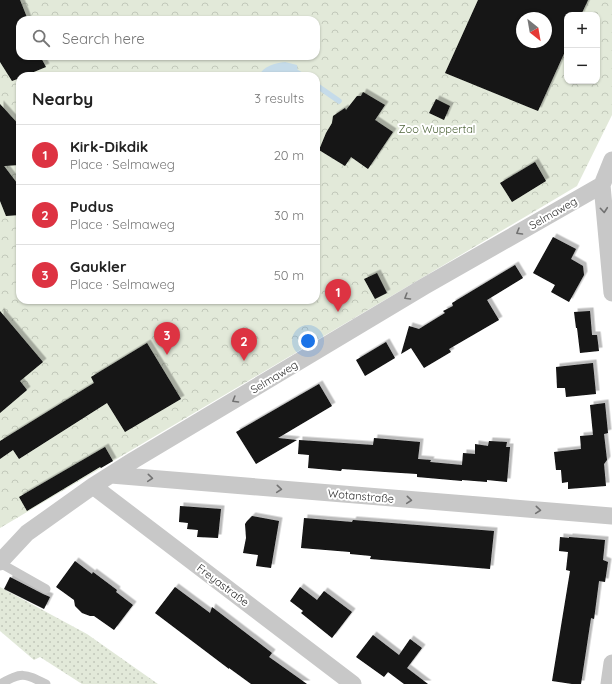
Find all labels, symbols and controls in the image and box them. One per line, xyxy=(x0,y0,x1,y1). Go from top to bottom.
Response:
north arrow xyxy=(516,12,552,48)
map controls xyxy=(564,12,600,84)
button: + xyxy=(564,12,600,48)
search box xyxy=(16,16,320,60)
icon: search xyxy=(30,27,52,49)
text: Search here xyxy=(62,29,145,48)
button: − xyxy=(564,48,600,84)
text: Nearby xyxy=(32,88,93,109)
text: 3 results xyxy=(254,90,304,106)
park label: Zoo Wuppertal xyxy=(399,122,475,136)
text: Kirk-Dikdik xyxy=(70,137,148,156)
text: 1 xyxy=(42,147,48,163)
text: 20 m xyxy=(274,147,304,163)
text: Place · Selmaweg xyxy=(70,156,175,172)
street label: Selmaweg xyxy=(527,194,579,232)
text: Pudus xyxy=(70,197,113,216)
text: 2 xyxy=(41,207,49,223)
text: 30 m xyxy=(274,207,304,223)
one-way arrow xyxy=(599,207,608,213)
text: Place · Selmaweg xyxy=(70,216,175,232)
one-way arrow xyxy=(516,228,523,235)
text: Gaukler xyxy=(70,257,126,276)
text: 3 xyxy=(42,267,48,283)
text: 50 m xyxy=(274,267,304,283)
text: Place · Selmaweg xyxy=(70,276,175,292)
pin: 1 xyxy=(325,279,351,312)
one-way arrow xyxy=(404,293,411,300)
pin: 3 xyxy=(154,322,180,355)
pin: 2 xyxy=(231,328,257,361)
your location xyxy=(298,331,318,351)
street label: Selmaweg xyxy=(248,357,300,397)
one-way arrow xyxy=(232,395,239,402)
one-way arrow xyxy=(147,474,153,483)
one-way arrow xyxy=(276,484,282,493)
street label: Wotanstraße xyxy=(327,486,395,506)
one-way arrow xyxy=(406,495,412,504)
one-way arrow xyxy=(535,506,541,515)
street label: Freyastraße xyxy=(194,561,252,609)

